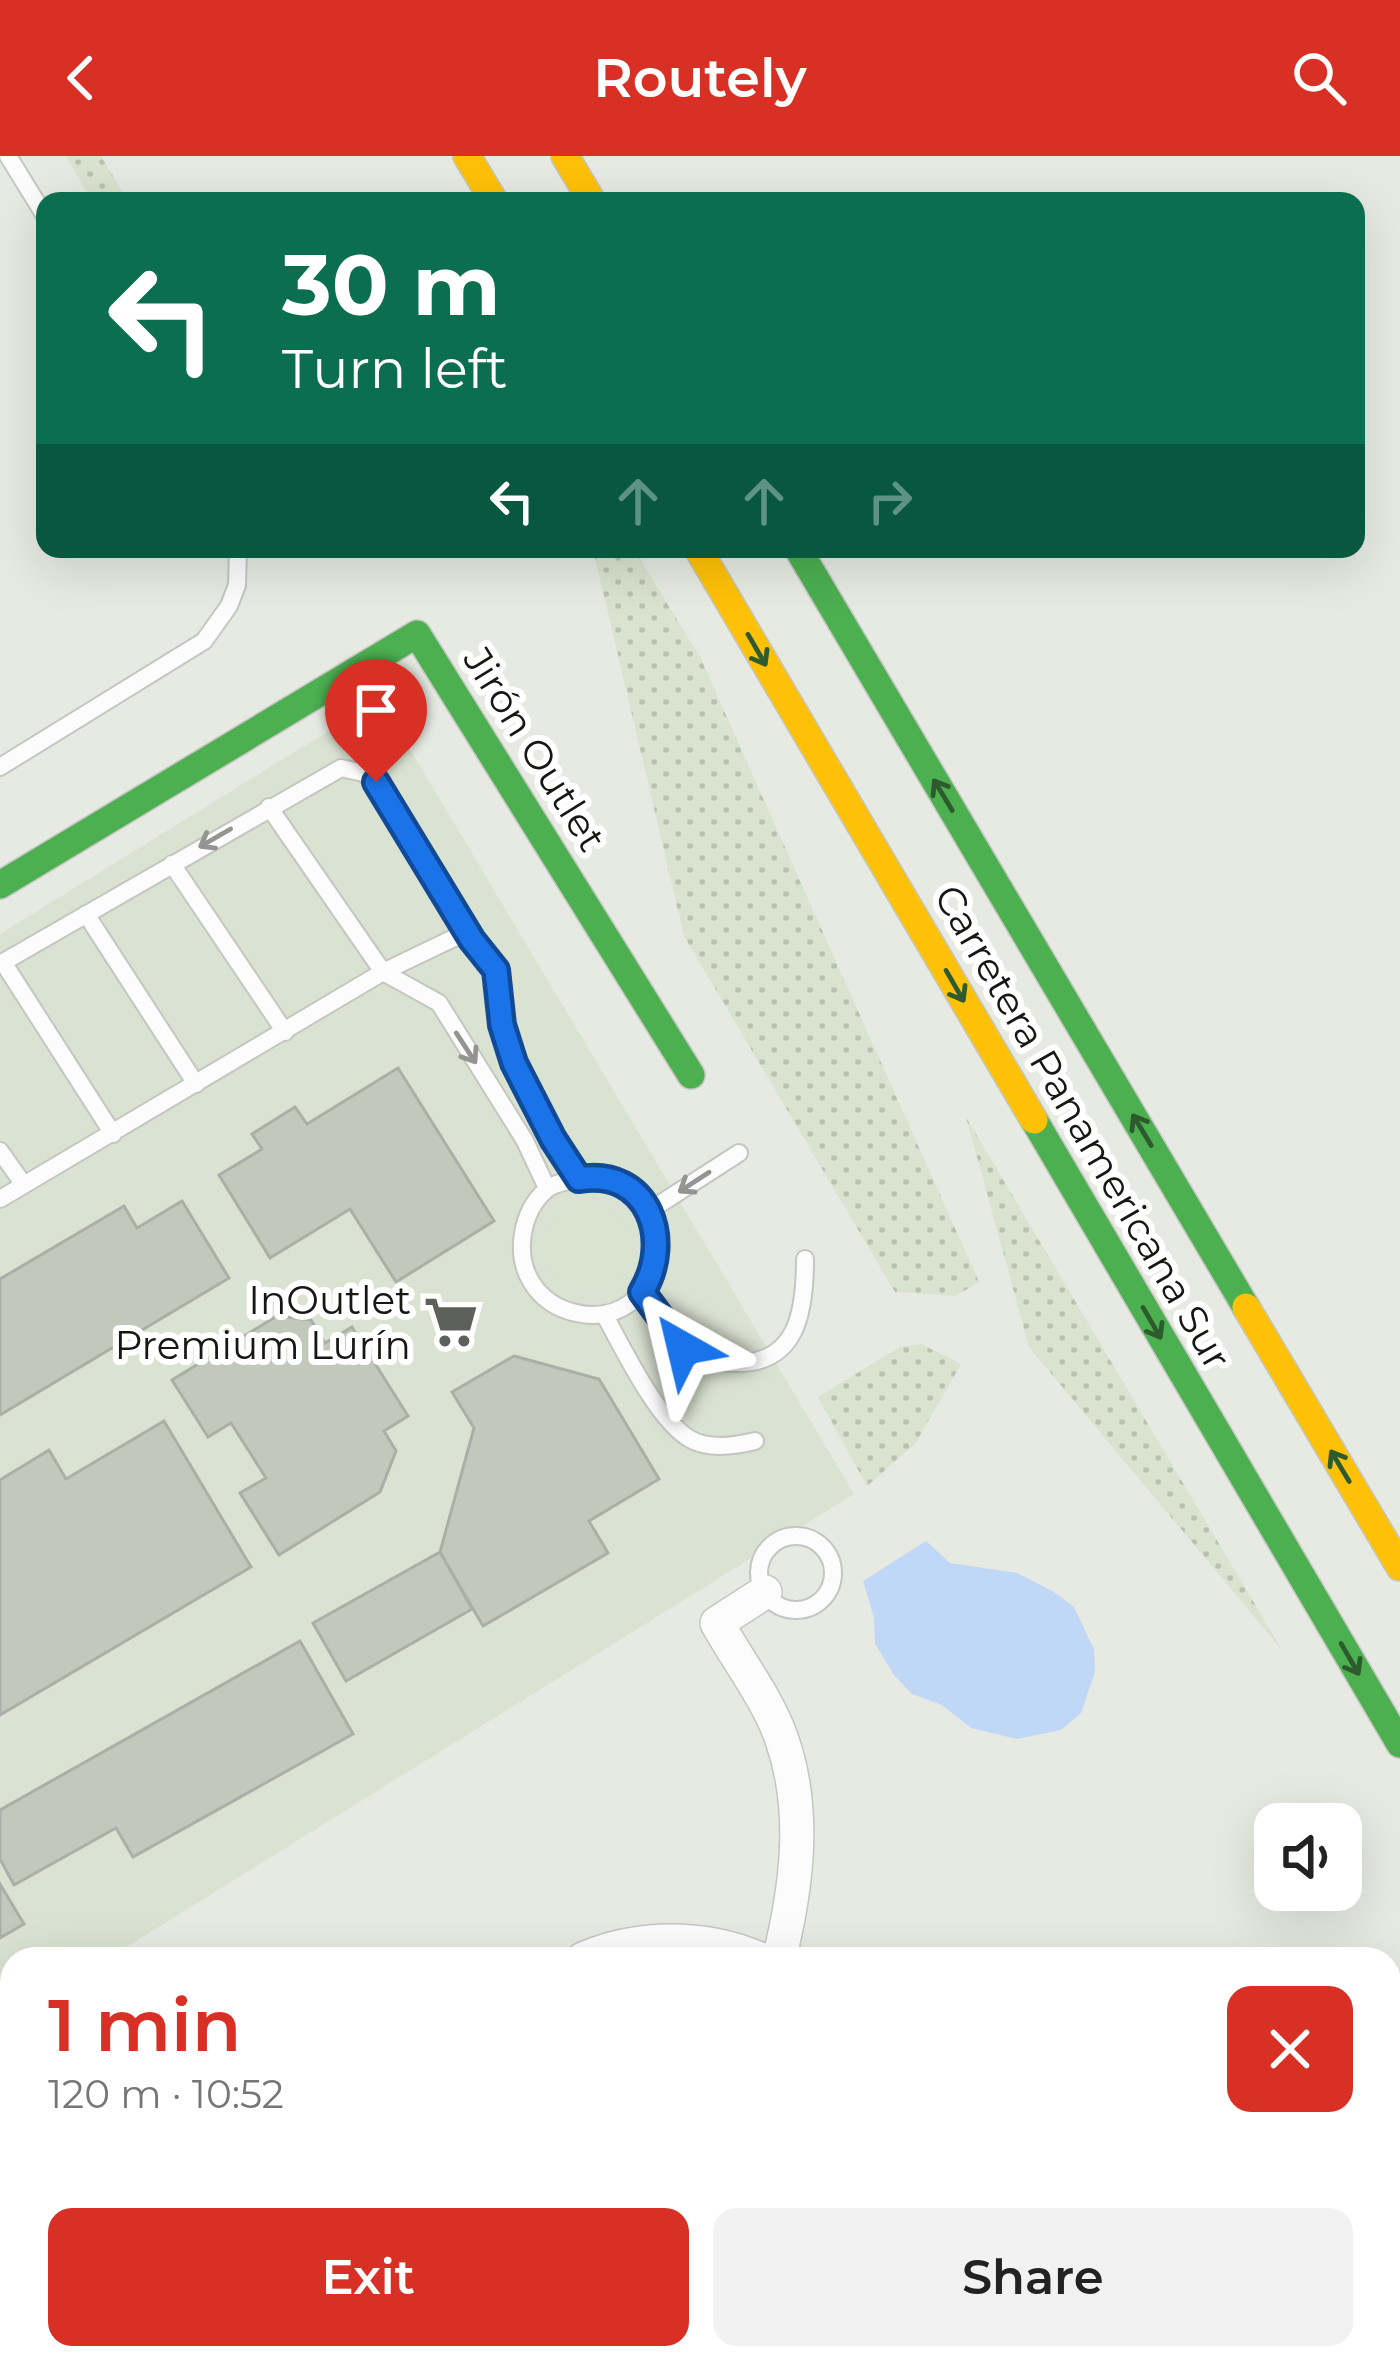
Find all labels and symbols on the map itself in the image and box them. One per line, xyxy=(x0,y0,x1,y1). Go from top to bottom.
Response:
one-way arrow xyxy=(746,632,770,667)
street label: Jirón Outlet xyxy=(453,638,617,860)
pin xyxy=(325,659,427,782)
one-way arrow xyxy=(931,779,955,813)
one-way arrow xyxy=(198,827,233,851)
street label: Carretera Panamericana Sur xyxy=(924,876,1242,1378)
one-way arrow xyxy=(943,968,967,1003)
one-way arrow xyxy=(453,1030,478,1064)
one-way arrow xyxy=(1129,1114,1153,1149)
one-way arrow xyxy=(678,1169,712,1194)
place label: InOutlet Premium Lurín xyxy=(114,1276,411,1369)
position arrow xyxy=(620,1285,746,1411)
supermarket icon: InOutlet Premium Lurín xyxy=(422,1293,480,1351)
one-way arrow xyxy=(1141,1304,1165,1339)
one-way arrow xyxy=(1328,1449,1352,1484)
one-way arrow xyxy=(1338,1641,1362,1676)

